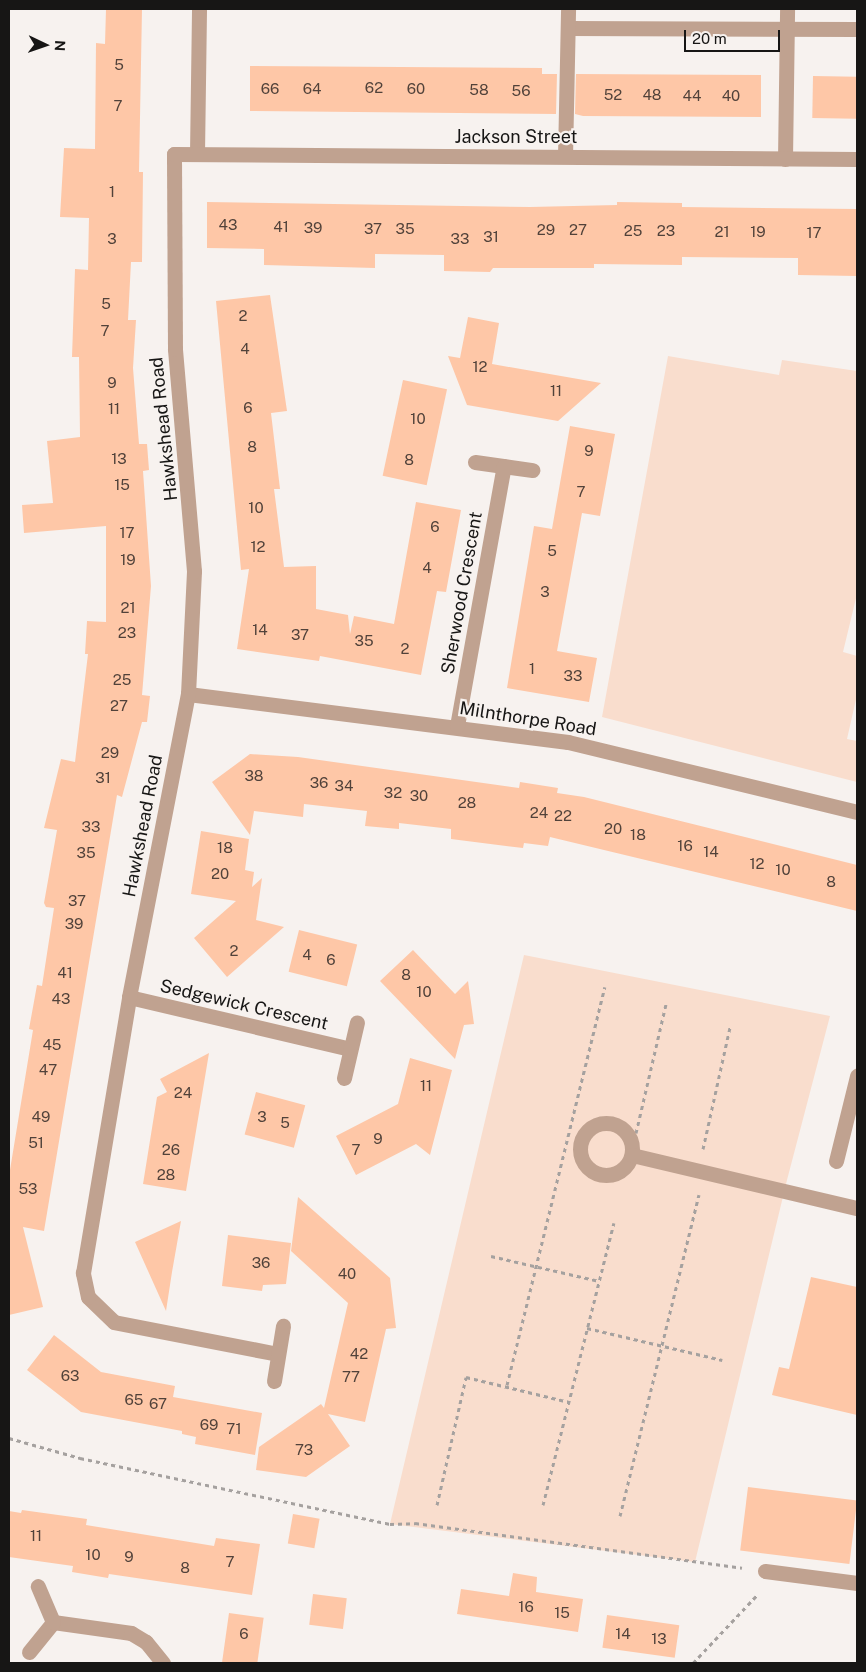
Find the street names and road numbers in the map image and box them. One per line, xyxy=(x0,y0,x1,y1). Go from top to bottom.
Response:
street label: Jackson Street xyxy=(454,126,578,148)
street label: Hawkshead Road xyxy=(146,356,182,502)
street label: Sherwood Crescent xyxy=(437,510,487,676)
street label: Milnthorpe Road xyxy=(458,698,598,740)
street label: Hawkshead Road xyxy=(119,753,167,899)
street label: Sedgewick Crescent xyxy=(158,975,330,1035)

